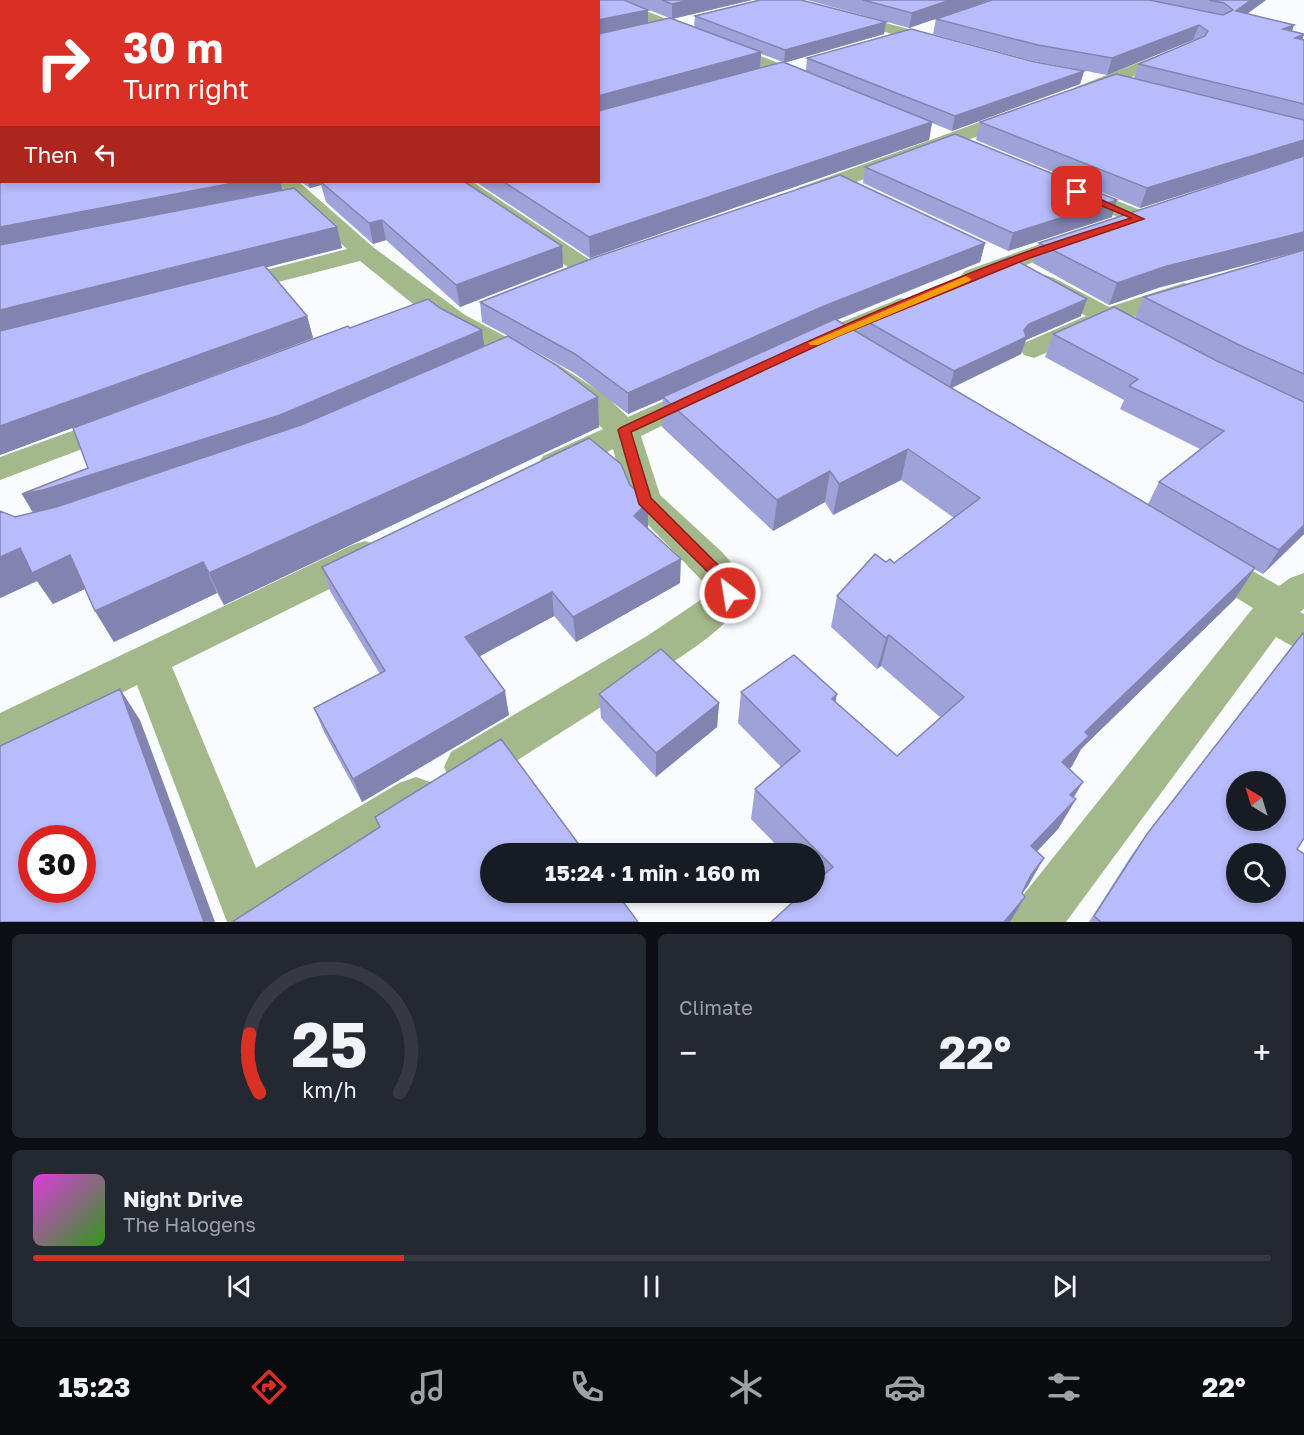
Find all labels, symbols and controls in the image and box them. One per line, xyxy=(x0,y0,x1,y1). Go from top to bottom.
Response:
text: 30 m xyxy=(123,22,223,72)
icon: right xyxy=(24,24,102,102)
text: Turn right xyxy=(123,73,249,105)
icon: left xyxy=(89,138,122,171)
text: Then xyxy=(24,141,77,168)
pin xyxy=(1051,166,1102,217)
icon: arrive xyxy=(1060,175,1093,208)
position arrow xyxy=(698,561,762,625)
north arrow xyxy=(1226,771,1286,831)
map controls xyxy=(1226,771,1286,903)
speed limit sign: 30 xyxy=(18,825,96,903)
button: search xyxy=(1226,843,1286,903)
text: 15:24 · 1 min · 160 m xyxy=(545,859,760,886)
text: Climate xyxy=(679,995,753,1019)
text: 25 xyxy=(291,1006,367,1081)
text: 22° xyxy=(939,1025,1011,1079)
text: − xyxy=(679,1033,697,1072)
text: + xyxy=(1253,1033,1271,1072)
text: km/h xyxy=(302,1077,356,1103)
text: Night Drive xyxy=(123,1185,243,1212)
text: The Halogens xyxy=(123,1212,256,1236)
icon: previous xyxy=(223,1270,256,1303)
icon: pause xyxy=(635,1270,668,1303)
icon: next xyxy=(1048,1270,1081,1303)
icon: directions xyxy=(248,1366,290,1408)
icon: music xyxy=(407,1366,449,1408)
icon: phone xyxy=(566,1366,608,1408)
icon: climate xyxy=(725,1366,767,1408)
icon: car xyxy=(884,1366,926,1408)
icon: filters xyxy=(1043,1366,1085,1408)
text: 15:23 xyxy=(59,1371,131,1403)
text: 22° xyxy=(1202,1371,1245,1403)

